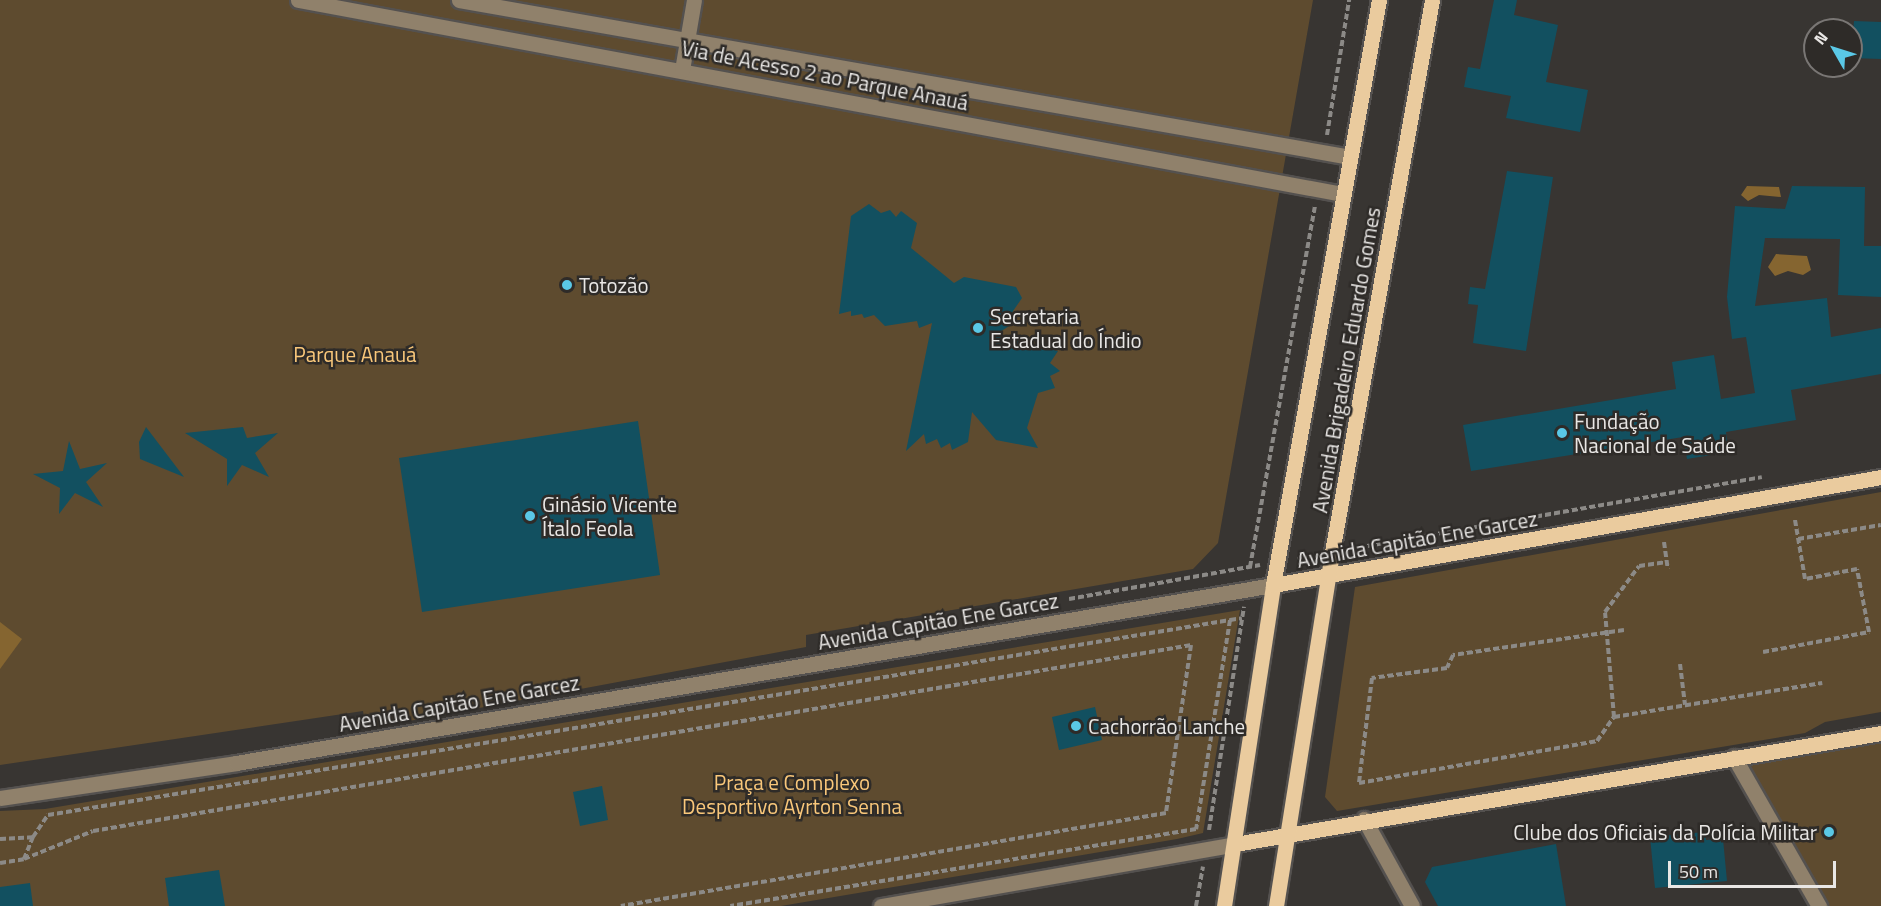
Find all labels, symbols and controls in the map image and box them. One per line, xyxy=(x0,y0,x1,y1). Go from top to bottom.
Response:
north arrow xyxy=(1803,18,1863,78)
text: N xyxy=(1808,26,1833,50)
street label: Via de Acesso 2 ao Parque Anauá xyxy=(680,35,970,115)
street label: Avenida Brigadeiro Eduardo Gomes xyxy=(1307,205,1385,515)
place label: Totozão xyxy=(579,272,649,298)
marker: Totozão xyxy=(560,278,574,292)
place label: Secretaria Estadual do Índio xyxy=(990,303,1142,353)
marker: Secretaria Estadual do Índio xyxy=(971,321,985,335)
park label: Parque Anauá xyxy=(293,341,417,367)
place label: Fundação Nacional de Saúde xyxy=(1574,408,1736,458)
marker: Fundação Nacional de Saúde xyxy=(1555,426,1569,440)
place label: Ginásio Vicente Ítalo Feola xyxy=(542,491,677,541)
street label: Avenida Capitão Ene Garcez xyxy=(1295,505,1539,573)
marker: Ginásio Vicente Ítalo Feola xyxy=(523,509,537,523)
street label: Avenida Capitão Ene Garcez xyxy=(816,587,1060,655)
street label: Avenida Capitão Ene Garcez xyxy=(337,669,581,737)
place label: Cachorrão Lanche xyxy=(1088,713,1245,739)
marker: Cachorrão Lanche xyxy=(1069,719,1083,733)
park label: Praça e Complexo Desportivo Ayrton Senna xyxy=(682,769,902,819)
place label: Clube dos Oficiais da Polícia Militar xyxy=(1513,819,1817,845)
marker: Clube dos Oficiais da Polícia Militar xyxy=(1822,825,1836,839)
scale bar xyxy=(1671,849,1839,887)
text: 50 m xyxy=(1679,858,1718,885)

